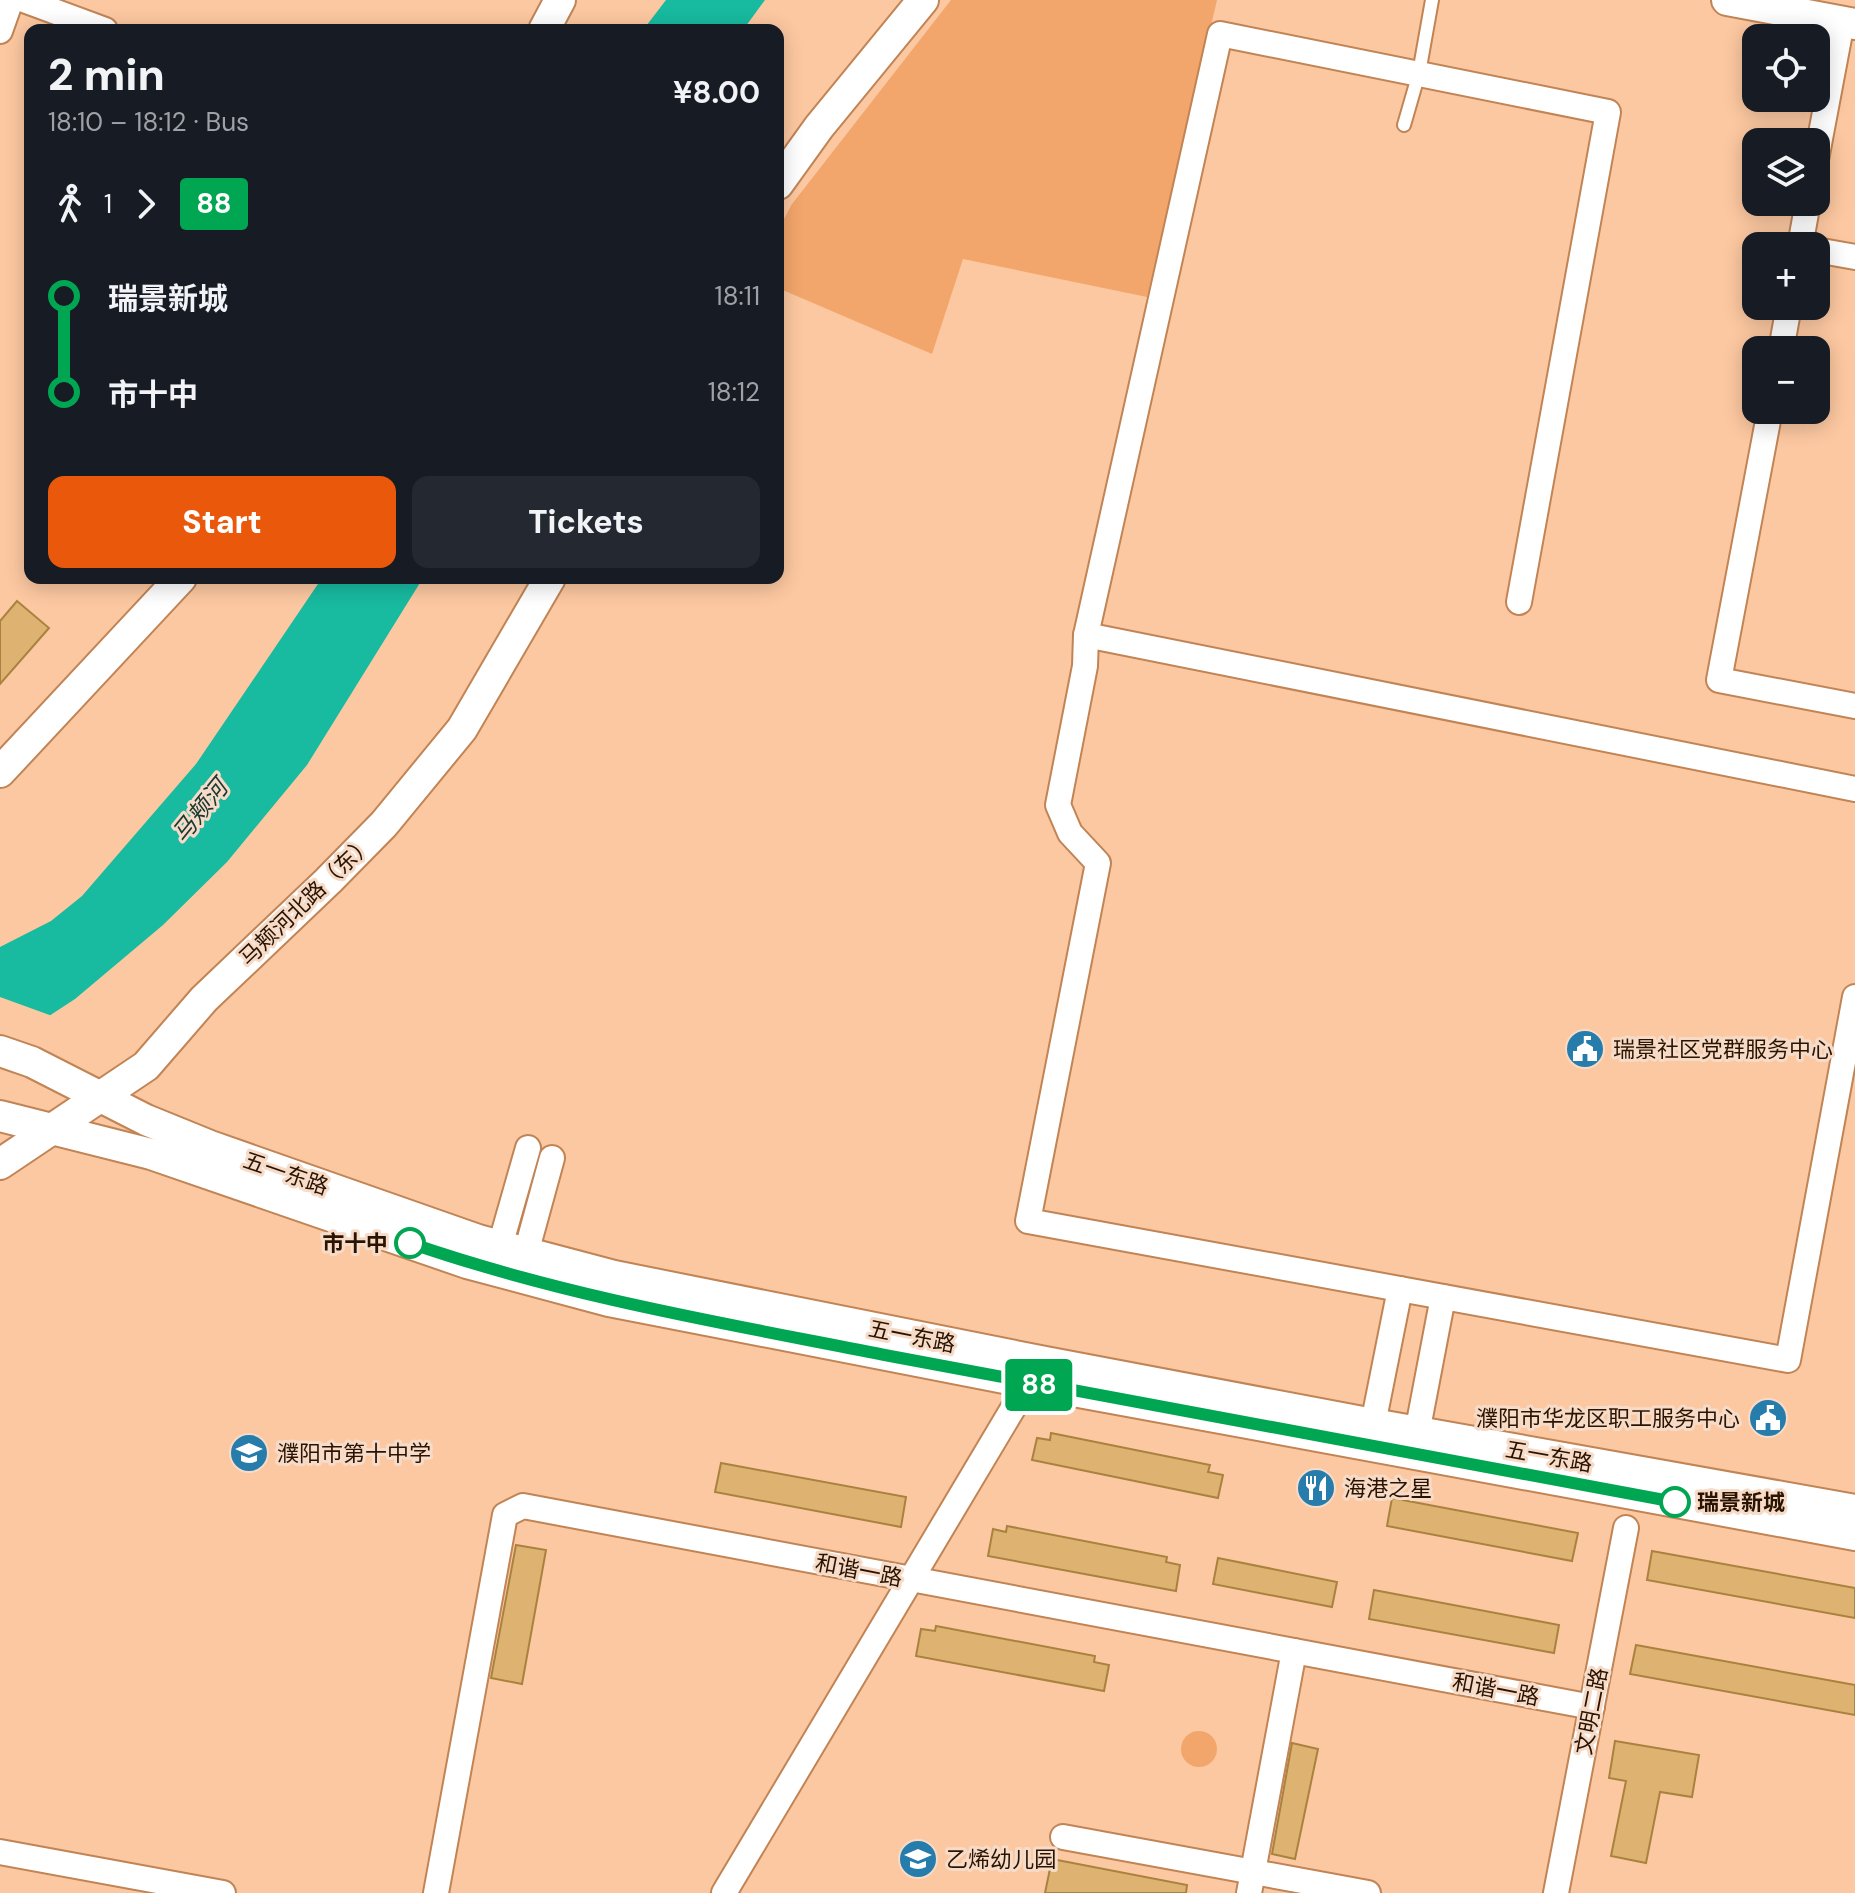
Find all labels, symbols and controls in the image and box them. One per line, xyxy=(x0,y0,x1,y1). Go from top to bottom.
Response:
map controls xyxy=(1742,24,1830,424)
button: locate xyxy=(1742,24,1830,112)
text: 2 min xyxy=(48,46,165,104)
text: ¥8.00 xyxy=(673,73,760,112)
text: 18:10 – 18:12 · Bus xyxy=(48,105,249,139)
button: layers xyxy=(1742,128,1830,216)
icon: walk xyxy=(48,182,92,226)
icon: forward xyxy=(124,182,168,226)
text: 88 xyxy=(196,185,232,222)
text: 1 xyxy=(104,187,112,221)
button: + xyxy=(1742,232,1830,320)
text: 瑞景新城 xyxy=(108,279,228,318)
text: 18:11 xyxy=(715,279,760,313)
button: − xyxy=(1742,336,1830,424)
text: 市十中 xyxy=(108,375,198,414)
text: 18:12 xyxy=(708,375,760,409)
button: Start xyxy=(48,476,396,568)
button: Tickets xyxy=(412,476,760,568)
water label: 马颊河 xyxy=(165,770,237,848)
street label: 马颊河北路（东） xyxy=(233,829,380,972)
public building icon: 瑞景社区党群服务中心 xyxy=(1564,1028,1606,1070)
place label: 瑞景社区党群服务中心 xyxy=(1613,1035,1833,1064)
street label: 五一东路 xyxy=(240,1145,332,1202)
marker: 市十中 xyxy=(395,1228,425,1258)
place label: 市十中 xyxy=(322,1229,388,1258)
street label: 五一东路 xyxy=(866,1314,958,1359)
line badge: 88 xyxy=(1003,1359,1075,1411)
text: 88 xyxy=(1021,1366,1057,1403)
public building icon: 濮阳市华龙区职工服务中心 xyxy=(1747,1397,1789,1439)
place label: 濮阳市华龙区职工服务中心 xyxy=(1476,1404,1740,1433)
school or university icon: 濮阳市第十中学 xyxy=(228,1432,270,1474)
street label: 五一东路 xyxy=(1503,1435,1595,1478)
place label: 濮阳市第十中学 xyxy=(277,1439,431,1468)
restaurant icon: 海港之星 xyxy=(1295,1467,1337,1509)
place label: 海港之星 xyxy=(1344,1474,1432,1503)
marker: 瑞景新城 xyxy=(1660,1487,1690,1517)
place label: 瑞景新城 xyxy=(1697,1488,1785,1517)
street label: 和谐一路 xyxy=(813,1548,905,1593)
street label: 文明二路 xyxy=(1569,1665,1614,1757)
street label: 和谐一路 xyxy=(1450,1667,1542,1712)
school or university icon: 乙烯幼儿园 xyxy=(897,1838,939,1880)
place label: 乙烯幼儿园 xyxy=(946,1845,1056,1874)

